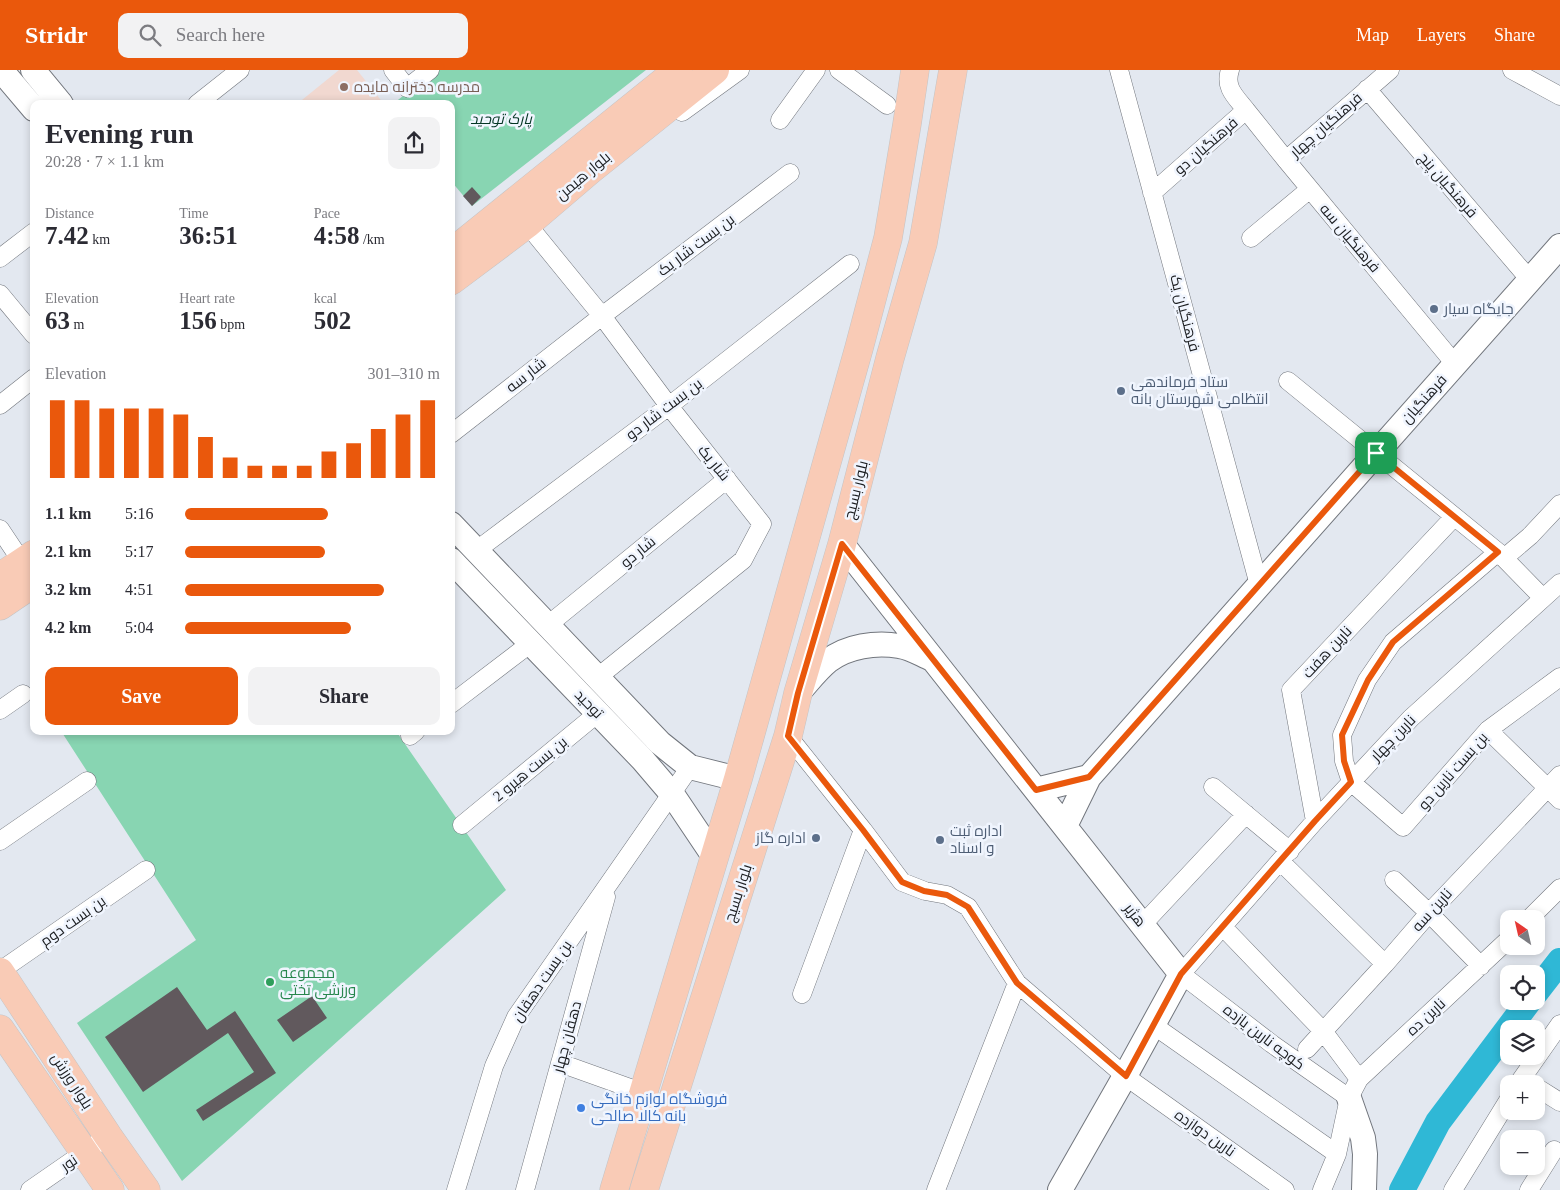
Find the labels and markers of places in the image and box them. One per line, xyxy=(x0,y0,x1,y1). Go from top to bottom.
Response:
place label: مدرسه دخترانه مایده xyxy=(354,79,480,96)
marker: مدرسه دخترانه مایده xyxy=(338,81,350,93)
place label: جایگاه سیار xyxy=(1443,301,1514,318)
marker: جایگاه سیار xyxy=(1428,303,1440,315)
place label: ستاد فرماندهی انتظامی شهرستان بانه xyxy=(1131,374,1269,409)
marker: ستاد فرماندهی انتظامی شهرستان بانه xyxy=(1115,385,1127,397)
pin xyxy=(1355,432,1397,474)
place label: اداره ثبت و اسناد xyxy=(950,823,1002,857)
place label: اداره گاز xyxy=(755,830,806,847)
marker: اداره گاز xyxy=(810,832,822,844)
marker: اداره ثبت و اسناد xyxy=(934,834,946,846)
place label: مجموعه ورزشی تختی xyxy=(280,965,356,1000)
marker: مجموعه ورزشی تختی xyxy=(264,976,276,988)
place label: فروشگاه لوازم خانگی بانه کالا صالحی xyxy=(591,1091,727,1126)
marker: فروشگاه لوازم خانگی بانه کالا صالحی xyxy=(575,1102,587,1114)

